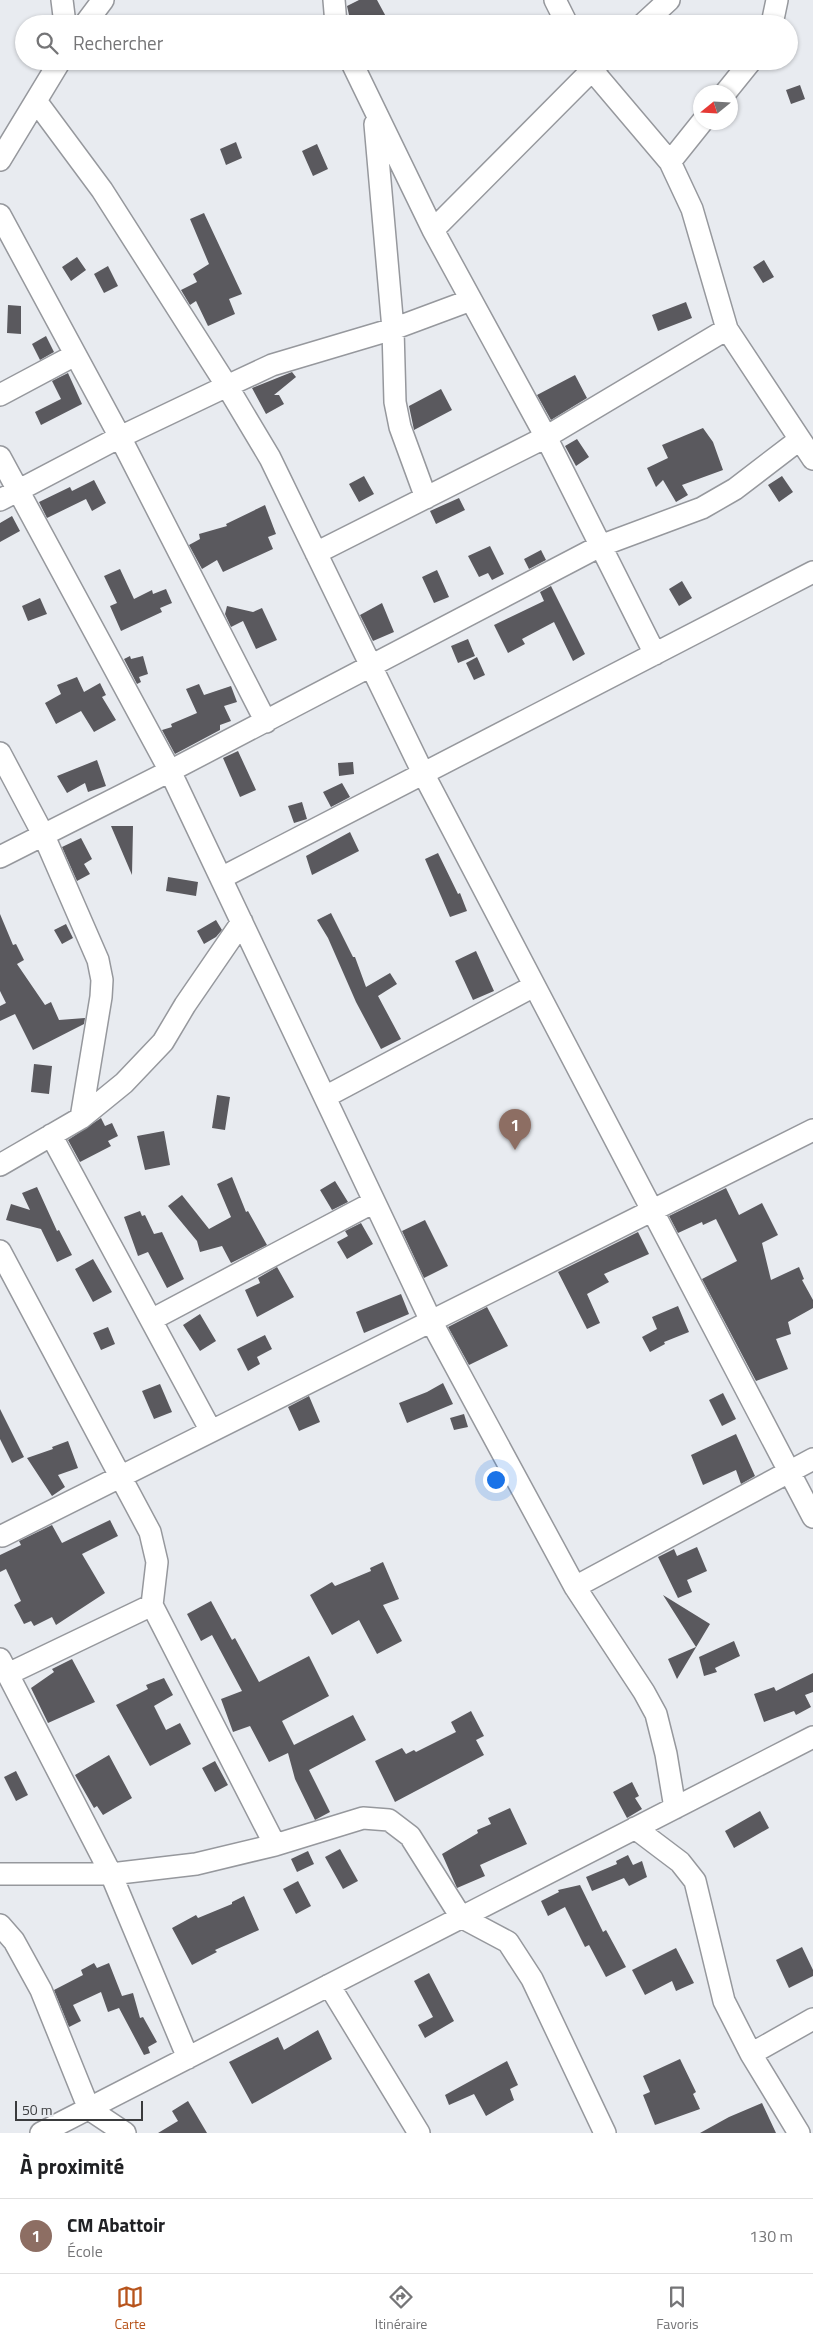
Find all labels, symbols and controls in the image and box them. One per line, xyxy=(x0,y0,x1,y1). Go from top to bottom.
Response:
search box xyxy=(15,15,798,70)
text: Rechercher xyxy=(73,28,163,57)
icon: search xyxy=(33,29,61,57)
north arrow xyxy=(693,85,738,130)
pin: 1 xyxy=(499,1109,531,1150)
your location xyxy=(483,1467,509,1493)
scale bar xyxy=(15,2098,142,2121)
text: 50 m xyxy=(22,2099,52,2120)
text: À proximité xyxy=(20,2150,124,2182)
text: CM Abattoir xyxy=(67,2210,165,2239)
text: 1 xyxy=(32,2224,40,2248)
text: 130 m xyxy=(749,2224,793,2248)
text: École xyxy=(67,2239,103,2263)
tab: Carte xyxy=(114,2283,146,2334)
tab: Itinéraire xyxy=(375,2283,427,2334)
tab: Favoris xyxy=(656,2283,699,2334)

